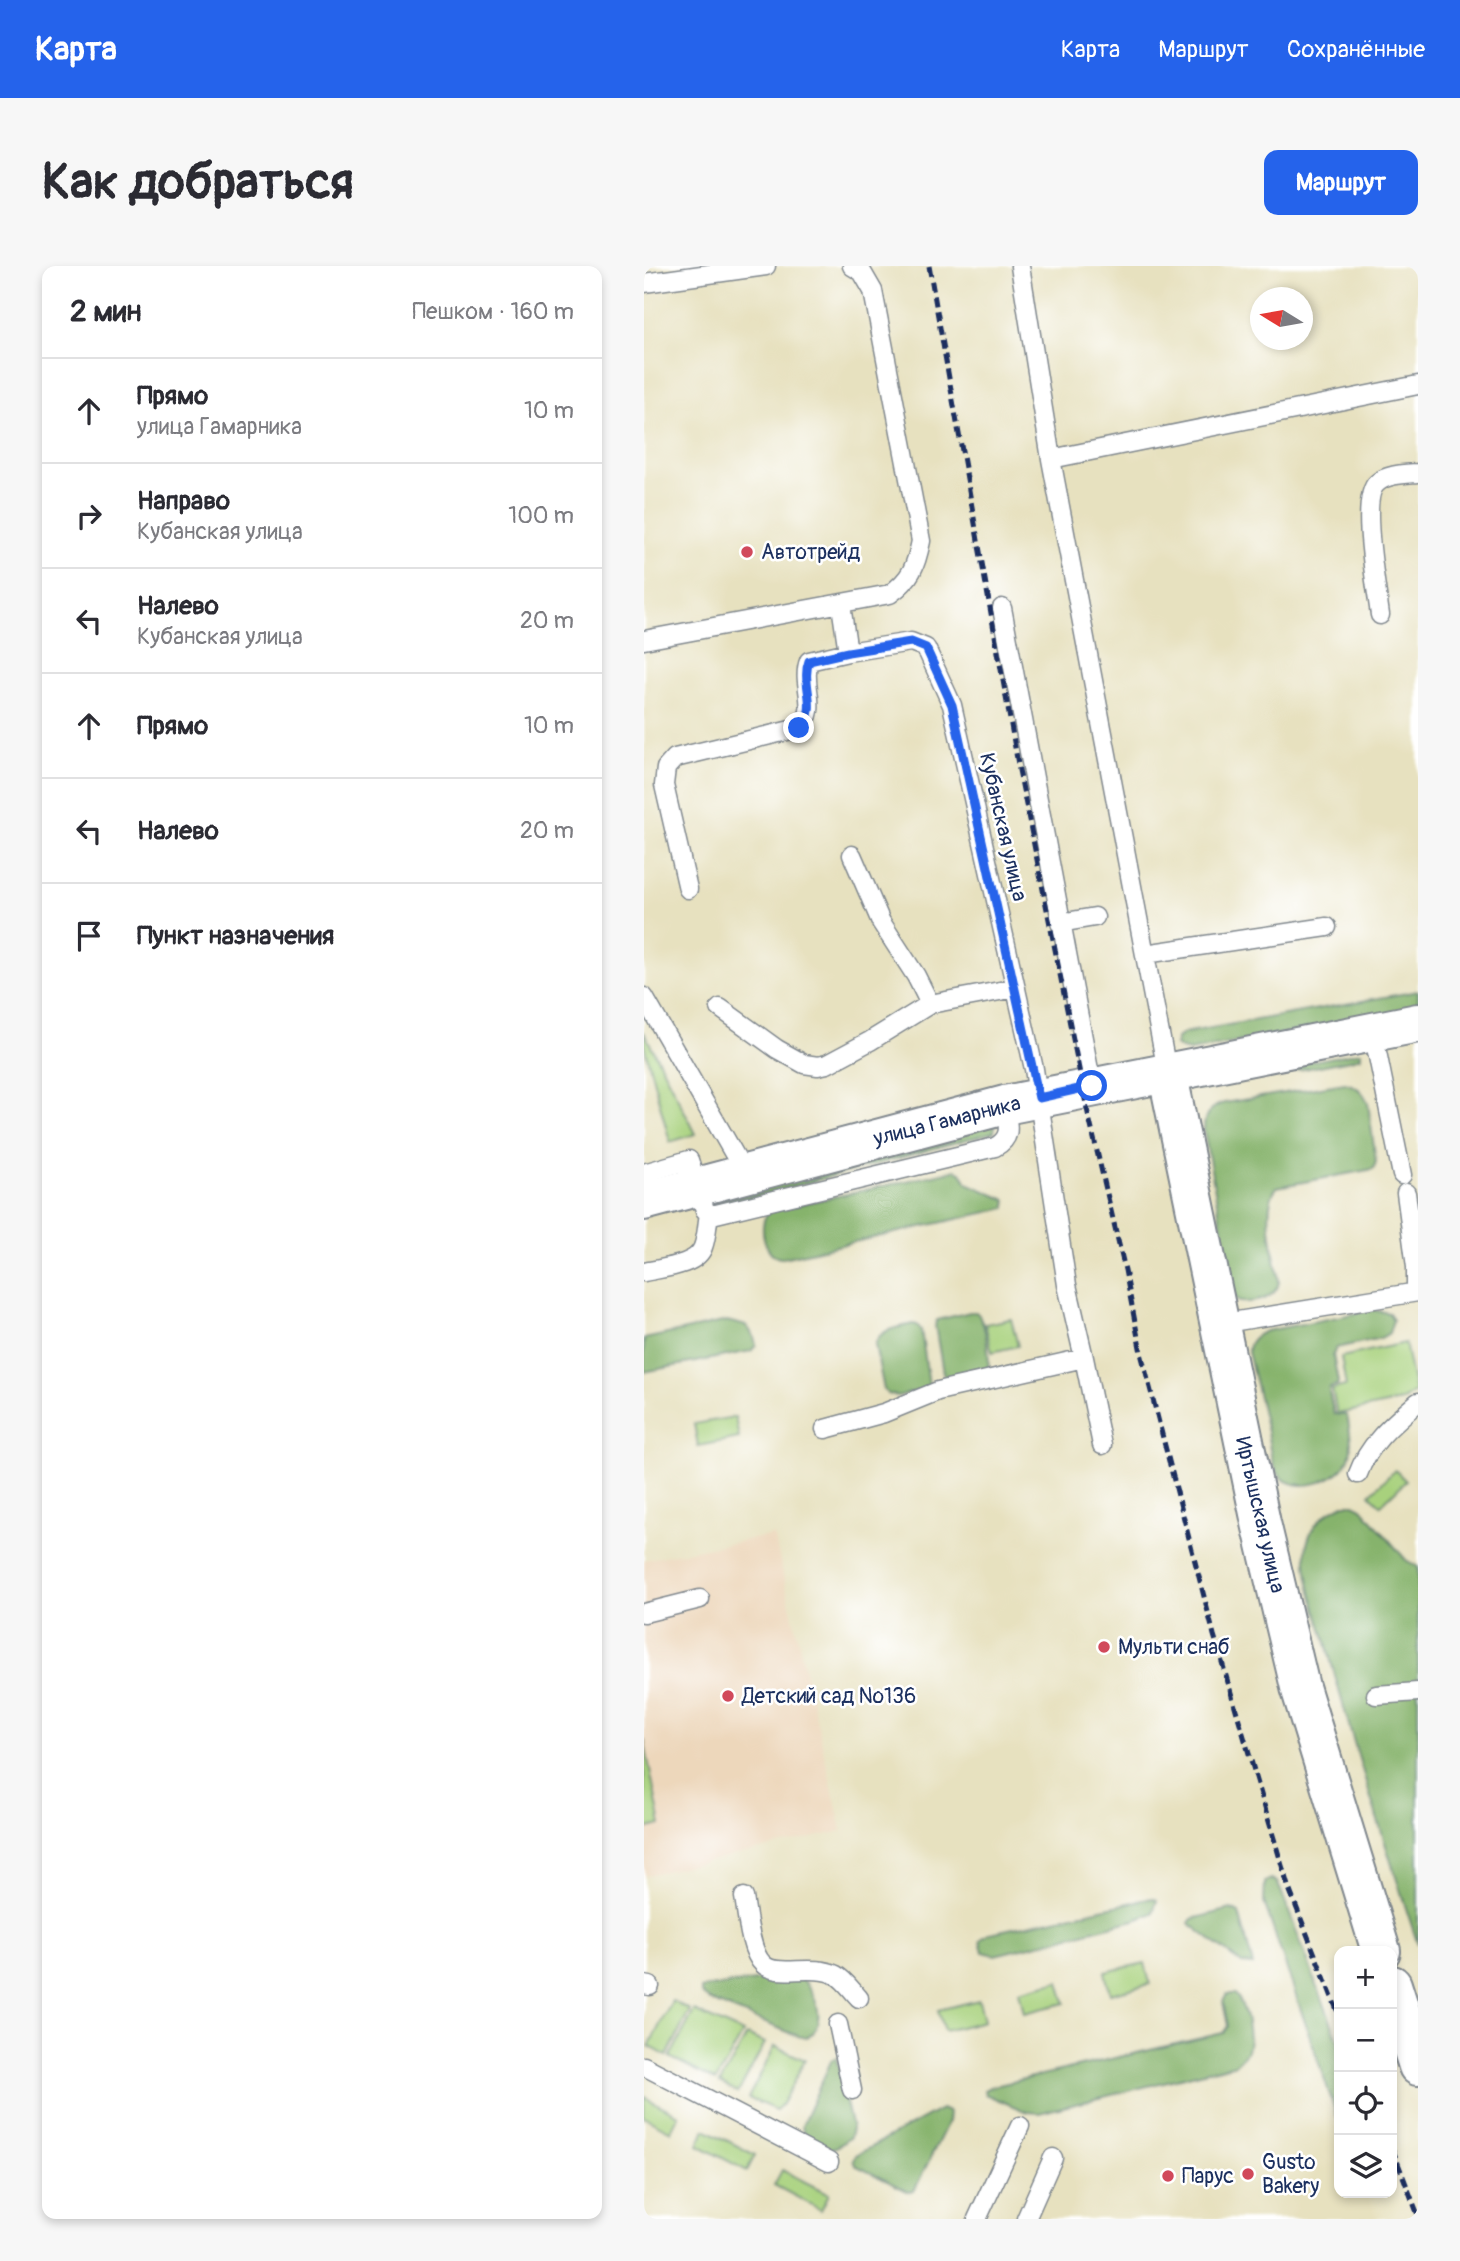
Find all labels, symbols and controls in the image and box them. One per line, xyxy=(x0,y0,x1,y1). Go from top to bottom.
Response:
text: Карта xyxy=(35,29,117,70)
text: Карта xyxy=(1061,35,1120,64)
text: Маршрут xyxy=(1158,35,1249,64)
text: Сохранённые xyxy=(1287,35,1425,64)
button: Маршрут xyxy=(1264,150,1418,215)
text: Как добраться xyxy=(42,152,354,213)
north arrow xyxy=(1250,287,1313,350)
text: 2 мин xyxy=(70,293,141,330)
text: Пешком · 160 m xyxy=(412,297,574,326)
text: Прямо xyxy=(137,380,208,412)
icon: ahead xyxy=(70,392,108,430)
text: 10 m xyxy=(524,396,574,425)
text: улица Гамарника xyxy=(137,412,302,441)
text: Направо xyxy=(137,485,230,517)
icon: right xyxy=(70,497,108,535)
text: 100 m xyxy=(508,501,574,530)
text: Кубанская улица xyxy=(137,517,303,546)
place label: Автотрейд xyxy=(761,539,861,566)
marker: Автотрейд xyxy=(739,544,755,560)
text: Налево xyxy=(137,590,219,622)
icon: left xyxy=(70,602,108,640)
text: 20 m xyxy=(520,606,574,635)
text: Кубанская улица xyxy=(137,622,303,651)
icon: ahead xyxy=(70,707,108,745)
text: Прямо xyxy=(137,710,208,742)
text: 10 m xyxy=(524,711,574,740)
route end xyxy=(783,712,814,743)
street label: Кубанская улица xyxy=(973,750,1033,904)
icon: left xyxy=(70,812,108,850)
text: Налево xyxy=(137,815,219,847)
text: 20 m xyxy=(520,816,574,845)
icon: arrive xyxy=(70,917,108,955)
text: Пункт назначения xyxy=(137,920,334,952)
route start xyxy=(1076,1070,1107,1101)
street label: улица Гамарника xyxy=(870,1090,1023,1153)
street label: Иртышская улица xyxy=(1229,1434,1291,1596)
place label: Мульти снаб xyxy=(1118,1634,1230,1661)
marker: Мульти снаб xyxy=(1096,1639,1112,1655)
place label: Детский сад №136 xyxy=(741,1683,916,1710)
marker: Детский сад №136 xyxy=(720,1688,736,1704)
map controls xyxy=(1334,1946,1397,2198)
button: + xyxy=(1334,1946,1397,2009)
button: − xyxy=(1334,2009,1397,2072)
button: locate xyxy=(1334,2072,1397,2135)
button: layers xyxy=(1334,2135,1397,2198)
place label: Gusto Bakery xyxy=(1262,2149,1319,2200)
place label: Парус xyxy=(1182,2163,1234,2190)
marker: Gusto Bakery xyxy=(1240,2166,1256,2182)
marker: Парус xyxy=(1160,2168,1176,2184)

